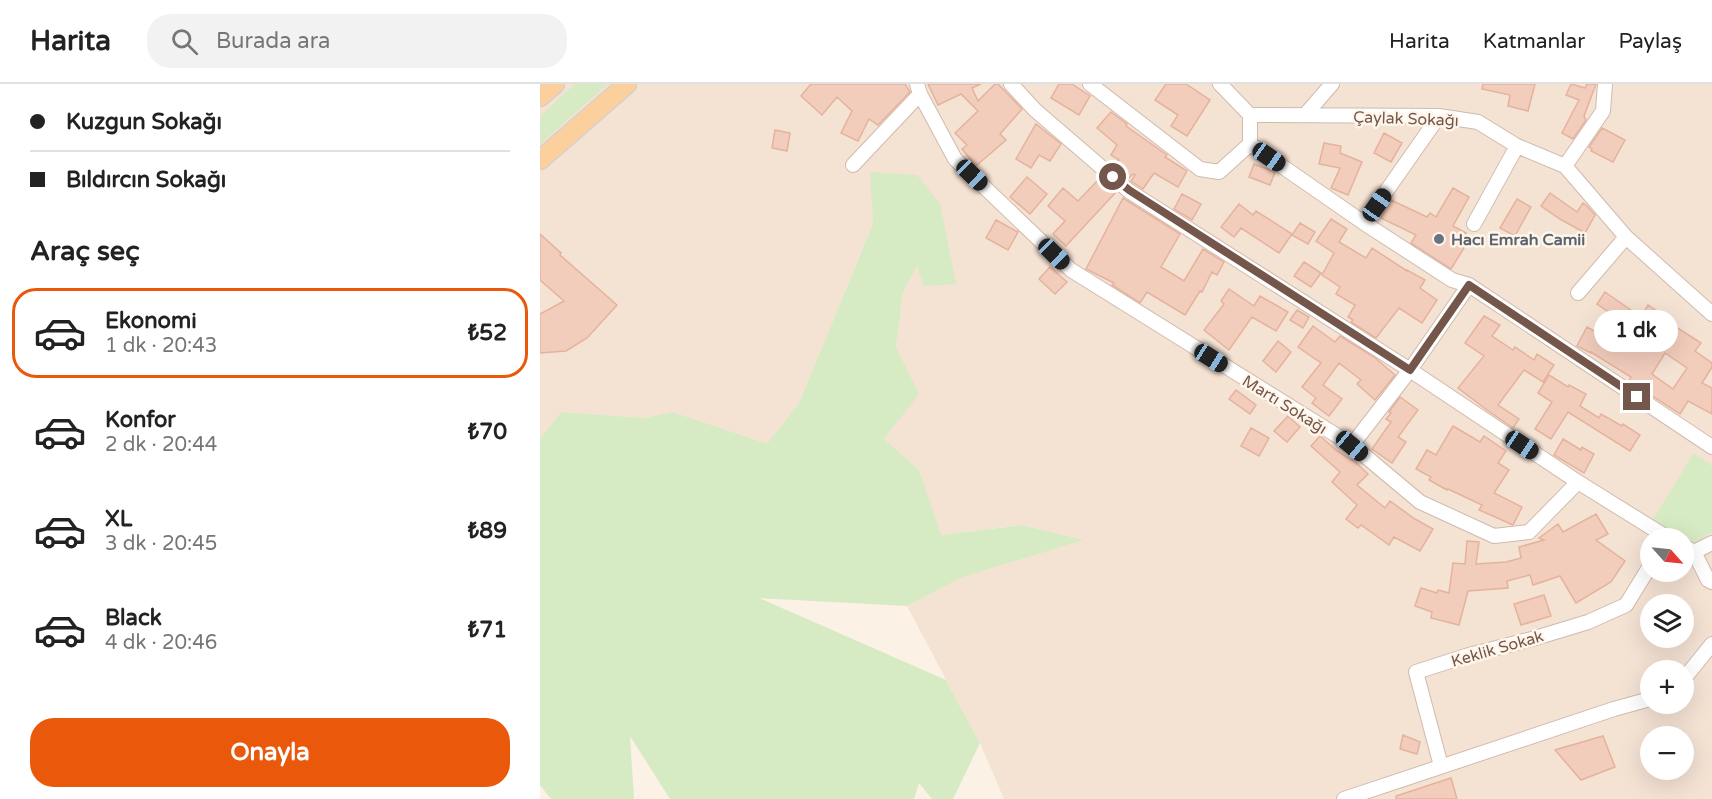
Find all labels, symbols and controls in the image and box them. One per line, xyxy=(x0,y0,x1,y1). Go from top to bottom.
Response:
search box xyxy=(147,14,567,68)
text: Harita xyxy=(30,24,111,58)
icon: search xyxy=(168,25,201,58)
text: Burada ara xyxy=(216,28,330,54)
text: Harita xyxy=(1389,29,1450,54)
text: Katmanlar xyxy=(1483,29,1585,54)
text: Paylaş xyxy=(1618,29,1682,54)
street label: Çaylak Sokağı xyxy=(1353,107,1459,131)
text: Kuzgun Sokağı xyxy=(66,109,222,135)
car xyxy=(1249,139,1289,175)
car xyxy=(953,156,991,194)
route start xyxy=(1099,163,1126,190)
text: Bıldırcın Sokağı xyxy=(66,167,226,193)
car xyxy=(1359,185,1395,225)
place label: Hacı Emrah Camii xyxy=(1451,230,1585,250)
marker: Hacı Emrah Camii xyxy=(1432,232,1446,246)
text: Araç seç xyxy=(30,235,140,268)
car xyxy=(1035,235,1073,273)
icon: car xyxy=(33,306,87,360)
text: Ekonomi xyxy=(105,308,197,334)
callout: 1 dk xyxy=(1595,310,1679,352)
text: 1 dk xyxy=(1615,319,1657,343)
text: ₺52 xyxy=(468,320,507,346)
text: 1 dk · 20:43 xyxy=(105,334,217,358)
car xyxy=(1191,341,1231,375)
street label: Martı Sokağı xyxy=(1238,371,1331,439)
route end xyxy=(1623,383,1650,410)
icon: car xyxy=(33,405,87,459)
text: Konfor xyxy=(105,407,176,433)
text: ₺70 xyxy=(468,419,507,445)
car xyxy=(1502,427,1542,463)
car xyxy=(1332,428,1372,464)
text: 2 dk · 20:44 xyxy=(105,433,217,457)
icon: car xyxy=(33,504,87,558)
text: XL xyxy=(105,506,132,532)
text: ₺89 xyxy=(468,518,507,544)
north arrow xyxy=(1640,528,1694,582)
map controls xyxy=(1640,528,1694,780)
text: 3 dk · 20:45 xyxy=(105,532,217,556)
button: layers xyxy=(1640,594,1694,648)
icon: car xyxy=(33,603,87,657)
text: Black xyxy=(105,605,162,631)
text: ₺71 xyxy=(468,617,507,643)
street label: Keklik Sokak xyxy=(1449,626,1546,672)
text: 4 dk · 20:46 xyxy=(105,631,217,655)
button: + xyxy=(1640,660,1694,714)
button: Onayla xyxy=(30,718,510,787)
button: − xyxy=(1640,726,1694,780)

